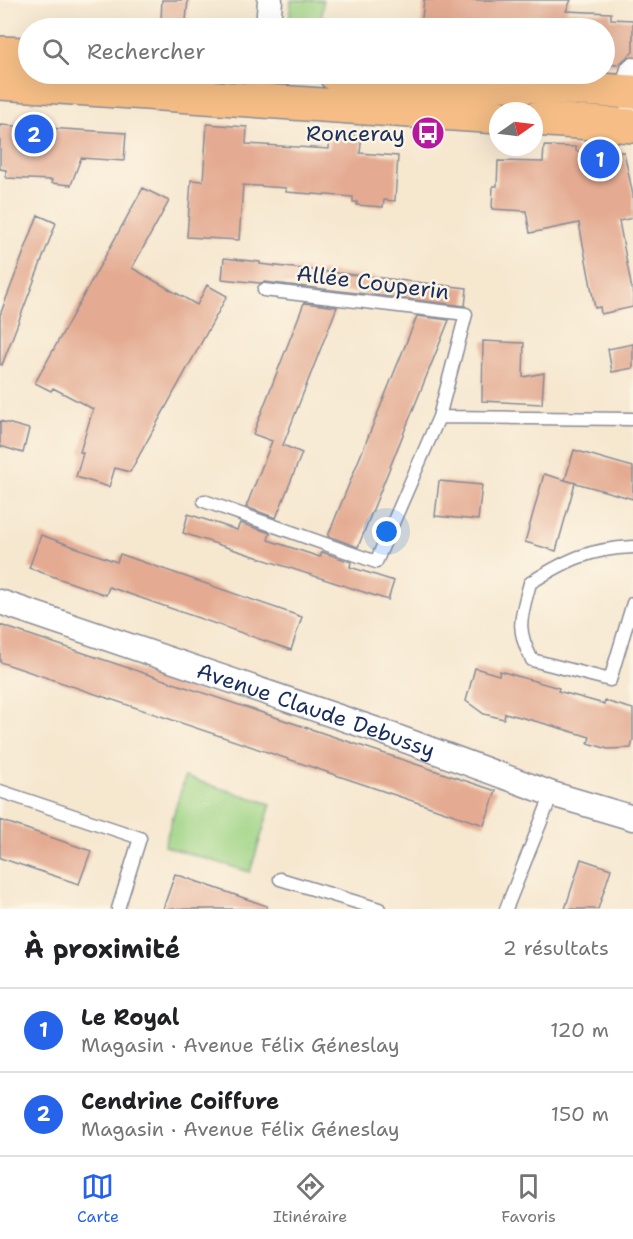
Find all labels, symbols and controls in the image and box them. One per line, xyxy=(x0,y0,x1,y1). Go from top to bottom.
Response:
search box xyxy=(18,18,615,84)
icon: search xyxy=(39,35,72,68)
text: Rechercher xyxy=(87,37,206,66)
north arrow xyxy=(489,102,543,156)
pin: 2 xyxy=(15,112,54,156)
bus stop icon: Ronceray xyxy=(410,115,446,151)
place label: Ronceray xyxy=(306,119,405,148)
pin: 1 xyxy=(580,136,620,182)
street label: Allée Couperin xyxy=(295,259,451,306)
your location xyxy=(372,517,401,546)
street label: Avenue Claude Debussy xyxy=(193,656,439,765)
text: À proximité xyxy=(24,931,180,966)
text: 2 résultats xyxy=(503,935,609,961)
text: Le Royal xyxy=(81,1003,179,1032)
text: 1 xyxy=(39,1017,48,1043)
text: 120 m xyxy=(550,1017,609,1043)
text: Magasin · Avenue Félix Géneslay xyxy=(81,1032,400,1058)
text: Cendrine Coiffure xyxy=(81,1087,279,1116)
text: 2 xyxy=(37,1101,51,1127)
text: 150 m xyxy=(551,1101,609,1127)
text: Magasin · Avenue Félix Géneslay xyxy=(81,1116,400,1142)
tab: Carte xyxy=(77,1170,119,1227)
tab: Itinéraire xyxy=(273,1170,347,1227)
tab: Favoris xyxy=(501,1170,556,1227)

